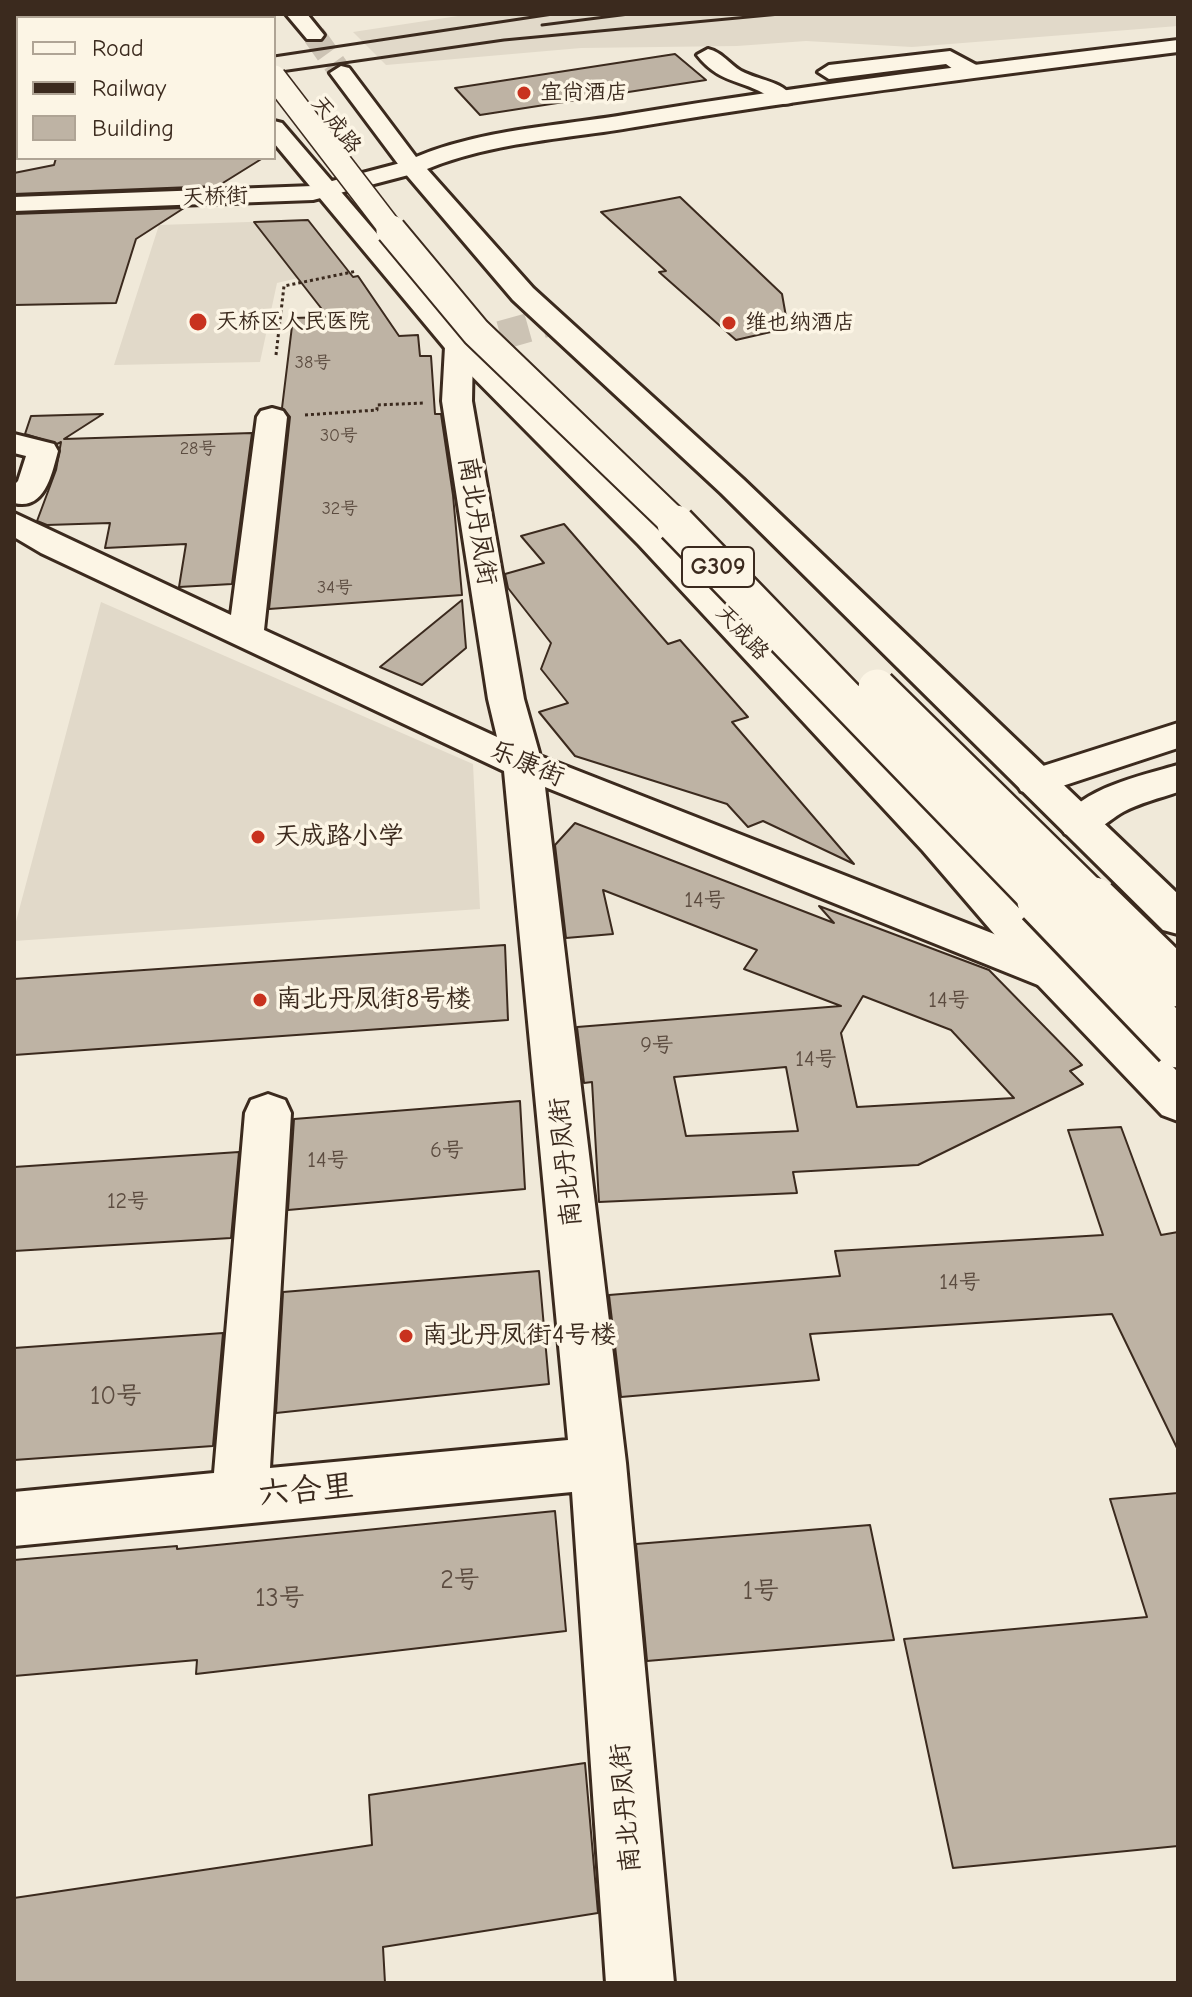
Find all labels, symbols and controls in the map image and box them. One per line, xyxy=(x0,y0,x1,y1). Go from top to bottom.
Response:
legend xyxy=(16,16,276,160)
text: Road xyxy=(92,34,144,62)
text: Railway xyxy=(92,74,166,102)
place label: 宜尚酒店 xyxy=(540,80,628,106)
marker: 宜尚酒店 xyxy=(515,84,533,102)
street label: 天成路 xyxy=(305,91,367,159)
text: Building xyxy=(92,114,174,142)
street label: 天桥街 xyxy=(182,183,248,211)
place label: 天桥区人民医院 xyxy=(216,309,370,335)
place label: 维也纳酒店 xyxy=(745,310,855,336)
marker: 天桥区人民医院 xyxy=(187,311,209,333)
marker: 维也纳酒店 xyxy=(720,314,738,332)
house number: 38号 xyxy=(295,352,331,374)
house number: 30号 xyxy=(320,425,358,447)
house number: 28号 xyxy=(180,438,216,460)
street label: 南北丹凤街 xyxy=(451,454,503,588)
house number: 32号 xyxy=(322,498,358,520)
road number: G309 xyxy=(682,547,754,587)
house number: 34号 xyxy=(317,577,353,599)
street label: 天成路 xyxy=(710,600,774,666)
street label: 乐康街 xyxy=(485,734,569,794)
place label: 天成路小学 xyxy=(274,821,404,853)
marker: 天成路小学 xyxy=(249,828,267,846)
house number: 14号 xyxy=(684,888,726,914)
place label: 南北丹凤街8号楼 xyxy=(276,984,471,1016)
house number: 14号 xyxy=(928,988,970,1014)
marker: 南北丹凤街8号楼 xyxy=(251,991,269,1009)
house number: 9号 xyxy=(640,1033,674,1059)
house number: 14号 xyxy=(795,1047,837,1073)
street label: 南北丹凤街 xyxy=(544,1096,588,1228)
house number: 6号 xyxy=(430,1138,464,1164)
house number: 14号 xyxy=(307,1148,349,1174)
house number: 12号 xyxy=(107,1189,149,1215)
house number: 14号 xyxy=(939,1270,981,1296)
place label: 南北丹凤街4号楼 xyxy=(422,1320,617,1352)
marker: 南北丹凤街4号楼 xyxy=(397,1327,415,1345)
house number: 10号 xyxy=(90,1381,142,1413)
street label: 六合里 xyxy=(257,1468,355,1514)
house number: 2号 xyxy=(440,1565,480,1597)
house number: 1号 xyxy=(743,1576,779,1608)
house number: 13号 xyxy=(255,1583,305,1615)
street label: 南北丹凤街 xyxy=(605,1742,647,1874)

